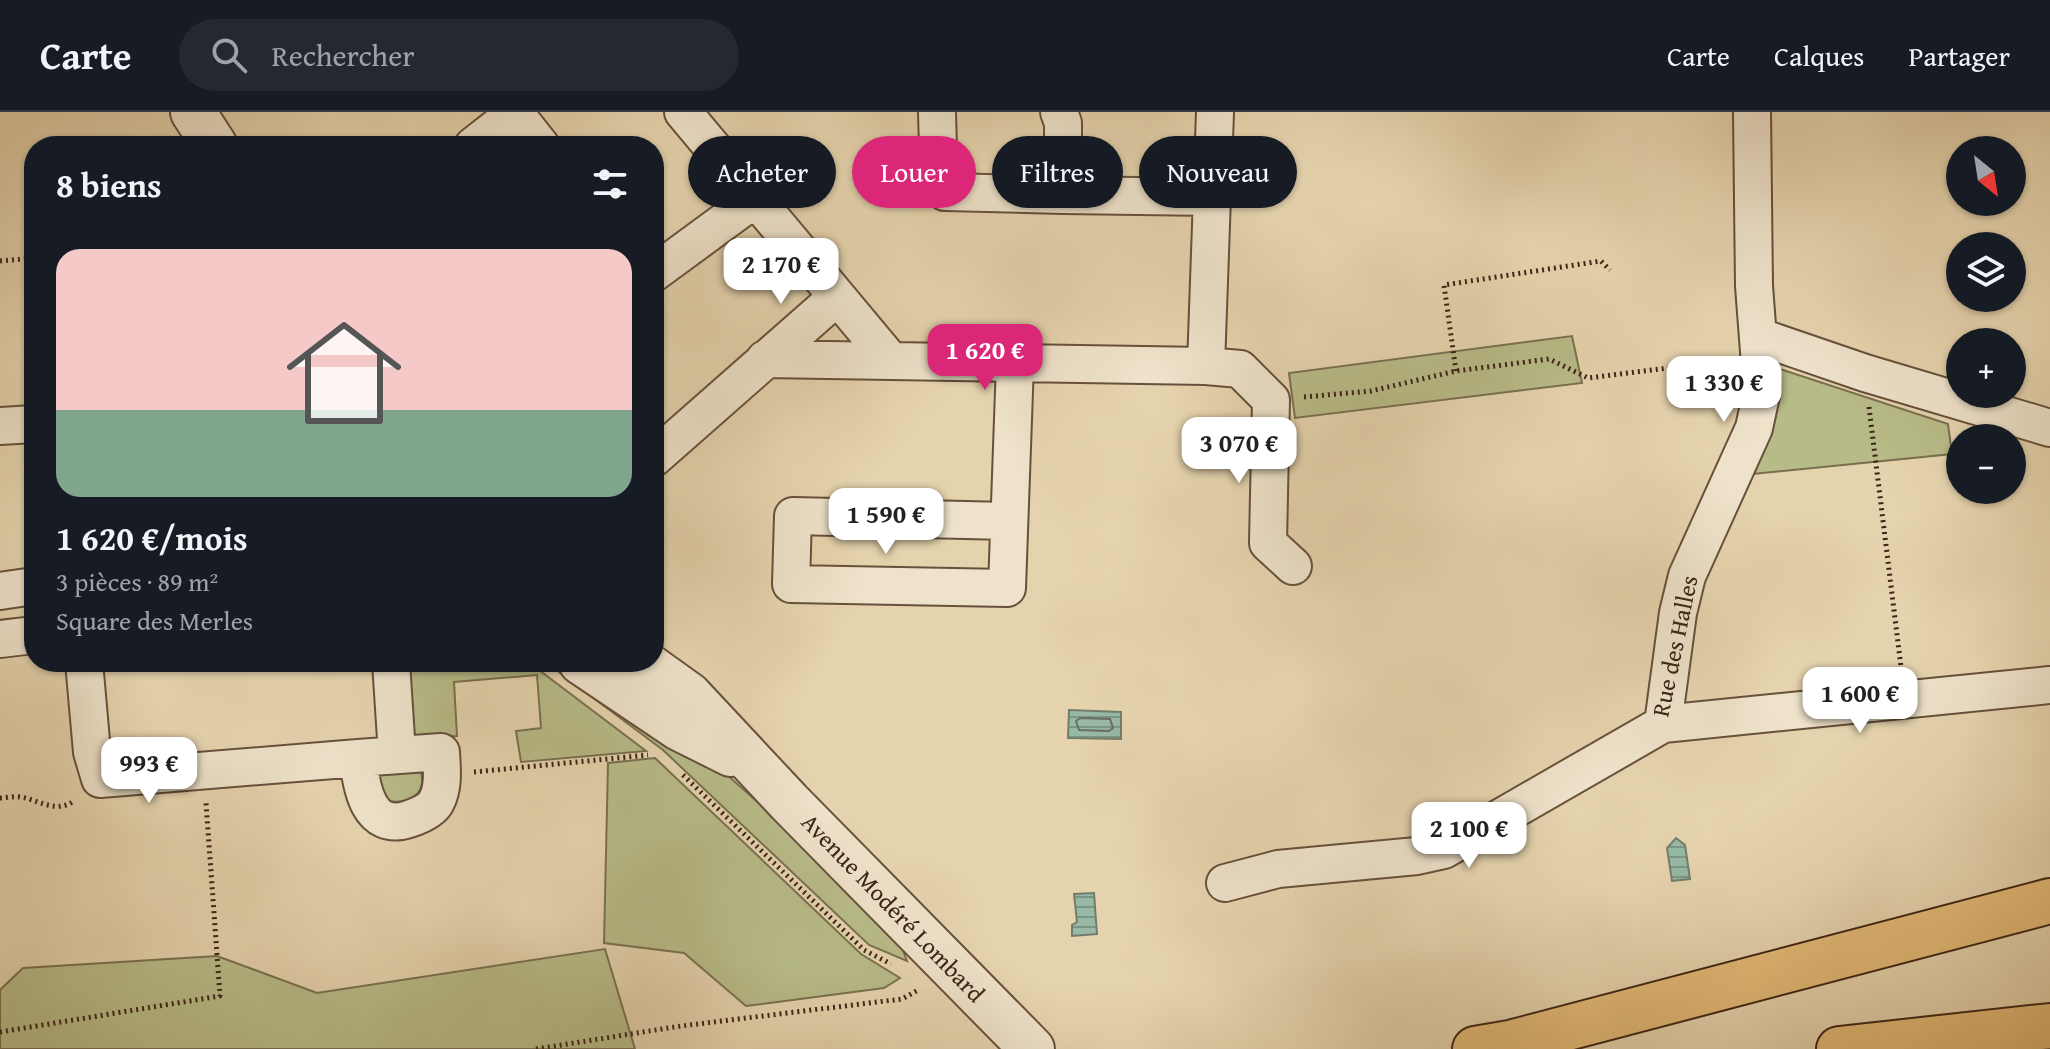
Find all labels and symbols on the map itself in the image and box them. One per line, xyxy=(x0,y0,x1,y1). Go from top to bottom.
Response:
north arrow xyxy=(1946,136,2026,216)
pin: 2 170 € xyxy=(707,238,855,306)
pin: 1 620 € xyxy=(911,324,1059,392)
pin: 1 330 € xyxy=(1650,356,1798,424)
pin: 3 070 € xyxy=(1165,417,1313,485)
pin: 1 590 € xyxy=(812,488,960,556)
street label: Rue des Halles xyxy=(1642,572,1707,720)
pin: 1 600 € xyxy=(1786,667,1934,735)
pin: 993 € xyxy=(93,737,205,805)
pin: 2 100 € xyxy=(1395,802,1543,870)
street label: Avenue Modéré Lombard xyxy=(794,805,993,1010)

